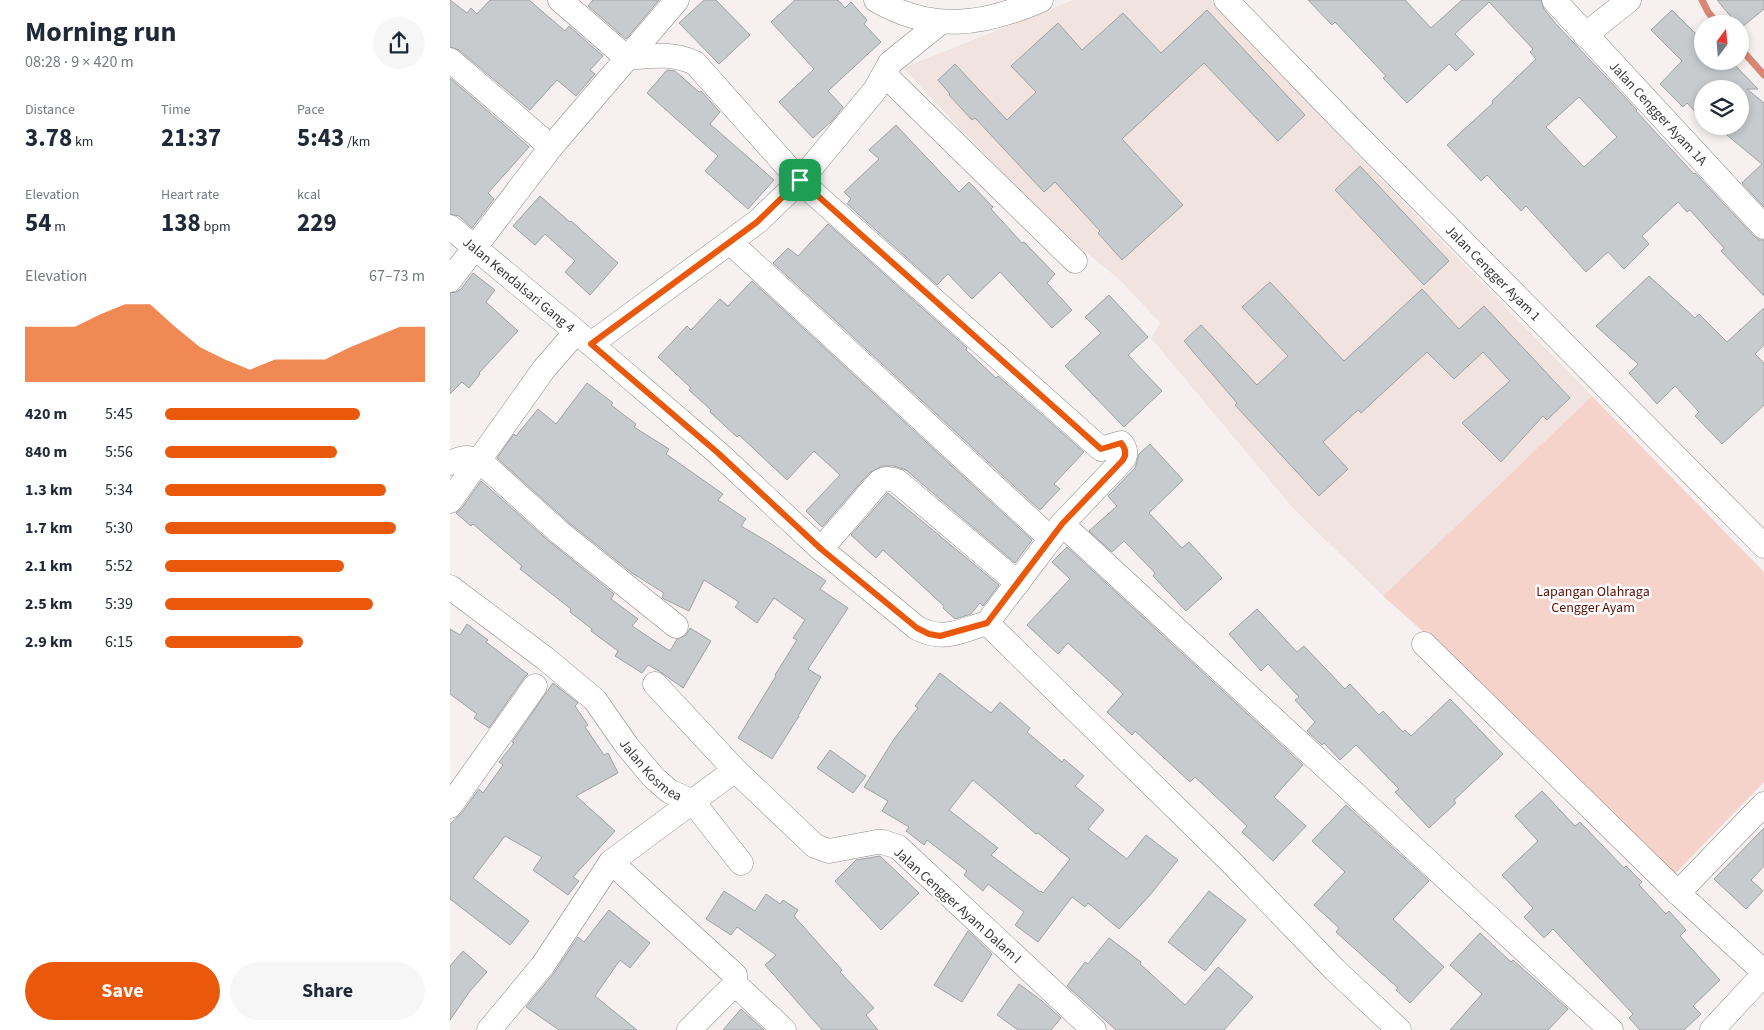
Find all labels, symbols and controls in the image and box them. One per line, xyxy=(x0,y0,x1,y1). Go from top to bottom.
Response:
text: Morning run xyxy=(25,12,176,52)
north arrow xyxy=(1694,15,1749,70)
map controls xyxy=(1694,15,1749,135)
button: share xyxy=(373,17,425,69)
text: 08:28 · 9 × 420 m xyxy=(25,51,134,73)
street label: Jalan Cengger Ayam 1A xyxy=(1604,57,1712,171)
button: layers xyxy=(1694,80,1749,135)
text: Distance xyxy=(25,100,75,120)
text: Time xyxy=(161,100,191,120)
text: Pace xyxy=(297,100,324,120)
text: 3.78 xyxy=(25,120,72,156)
text: 21:37 xyxy=(161,120,221,156)
text: 5:43 xyxy=(297,120,344,156)
text: km xyxy=(72,132,93,152)
text: /km xyxy=(344,132,370,152)
pin xyxy=(779,159,821,201)
icon: arrive xyxy=(786,166,814,194)
text: Elevation xyxy=(25,185,80,205)
text: Heart rate xyxy=(161,185,219,205)
text: kcal xyxy=(297,185,321,205)
text: 54 xyxy=(25,205,51,241)
text: 138 xyxy=(161,205,201,241)
text: 229 xyxy=(297,205,337,241)
text: m xyxy=(51,217,66,237)
text: bpm xyxy=(201,217,231,237)
street label: Jalan Cengger Ayam 1 xyxy=(1440,221,1545,326)
street label: Jalan Kendalsari Gang 4 xyxy=(458,233,579,338)
text: Elevation xyxy=(25,265,87,287)
text: 67–73 m xyxy=(369,265,425,287)
text: 420 m xyxy=(25,403,67,425)
text: 5:45 xyxy=(105,403,133,425)
text: 840 m xyxy=(25,441,67,463)
text: 5:56 xyxy=(105,441,133,463)
text: 1.3 km xyxy=(25,479,72,501)
text: 5:34 xyxy=(105,479,133,501)
text: 1.7 km xyxy=(25,517,72,539)
text: 5:30 xyxy=(105,517,133,539)
text: 2.1 km xyxy=(25,555,72,577)
text: 5:52 xyxy=(105,555,133,577)
park label: Lapangan Olahraga Cengger Ayam xyxy=(1536,582,1650,618)
text: 2.5 km xyxy=(25,593,72,615)
text: 5:39 xyxy=(105,593,133,615)
text: 2.9 km xyxy=(25,631,72,653)
text: 6:15 xyxy=(105,631,133,653)
street label: Jalan Kosmea xyxy=(614,735,685,807)
street label: Jalan Cengger Ayam Dalam I xyxy=(889,843,1026,969)
button: Save xyxy=(25,962,220,1020)
button: Share xyxy=(230,962,425,1020)

